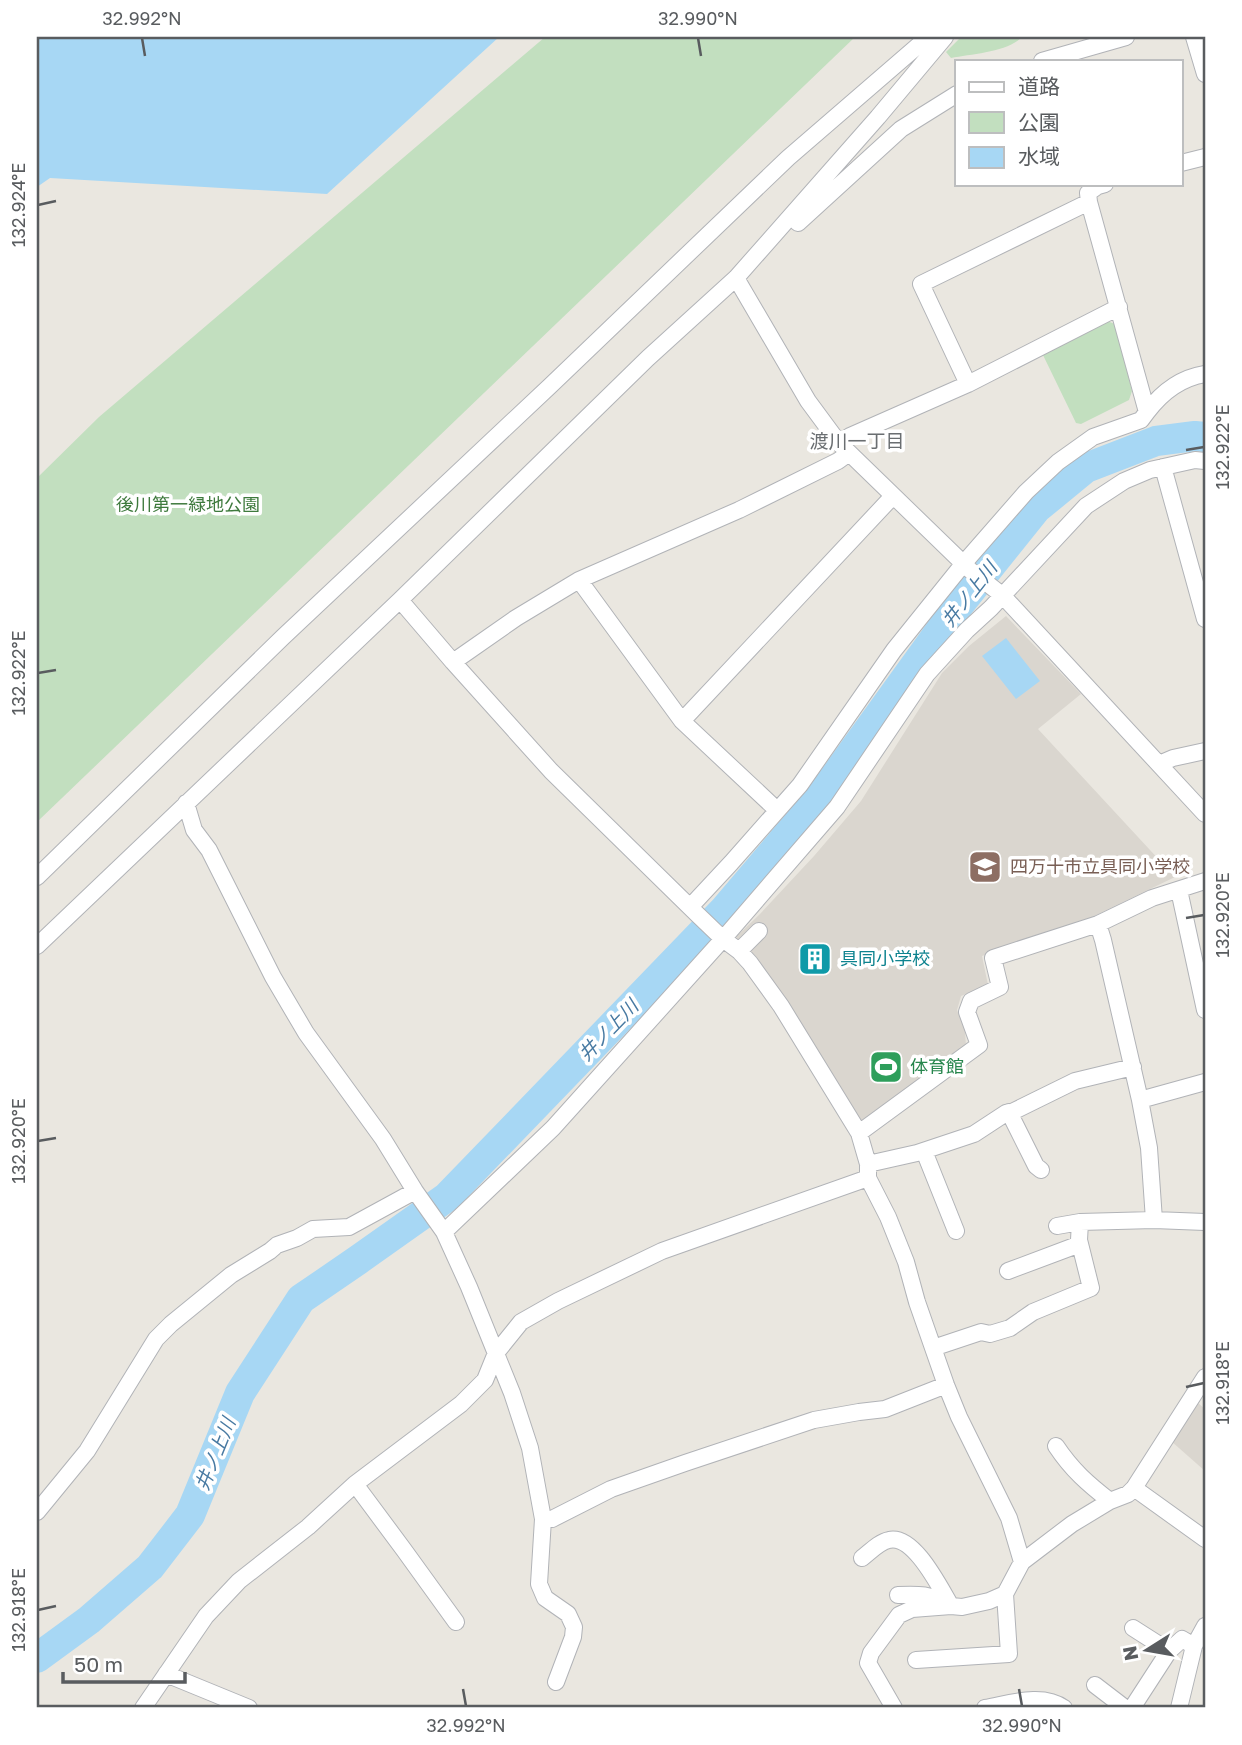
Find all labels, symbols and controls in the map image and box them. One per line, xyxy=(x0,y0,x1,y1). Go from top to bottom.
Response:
text: 32.992°N xyxy=(102,7,182,29)
text: 32.990°N xyxy=(658,7,738,29)
legend xyxy=(955,60,1182,186)
text: 道路 xyxy=(1018,73,1060,99)
text: 公園 xyxy=(1018,109,1060,135)
text: 水域 xyxy=(1018,143,1060,169)
text: 132.924°E xyxy=(7,163,29,247)
text: 132.922°E xyxy=(1211,405,1233,489)
district label: 渡川一丁目 xyxy=(809,429,905,452)
park label: 後川第一緑地公園 xyxy=(116,493,260,515)
water label: 井ノ上川 xyxy=(936,555,1002,631)
text: 132.922°E xyxy=(7,631,29,715)
school or university icon: 四万十市立具同小学校 xyxy=(966,848,1004,886)
place label: 四万十市立具同小学校 xyxy=(1010,855,1190,877)
text: 132.920°E xyxy=(1211,872,1233,958)
building icon: 具同小学校 xyxy=(796,940,834,978)
place label: 具同小学校 xyxy=(840,947,930,969)
water label: 井ノ上川 xyxy=(573,993,644,1065)
sports icon: 体育館 xyxy=(867,1048,905,1086)
place label: 体育館 xyxy=(910,1055,964,1077)
text: 132.920°E xyxy=(7,1098,29,1184)
text: 132.918°E xyxy=(1211,1341,1233,1425)
water label: 井ノ上川 xyxy=(190,1412,240,1493)
text: 132.918°E xyxy=(7,1568,29,1652)
north arrow xyxy=(1112,1616,1182,1686)
scale bar xyxy=(63,1640,186,1684)
text: N xyxy=(1117,1644,1142,1663)
text: 50 m xyxy=(74,1651,123,1677)
text: 32.992°N xyxy=(426,1714,506,1736)
text: 32.990°N xyxy=(982,1714,1062,1736)

